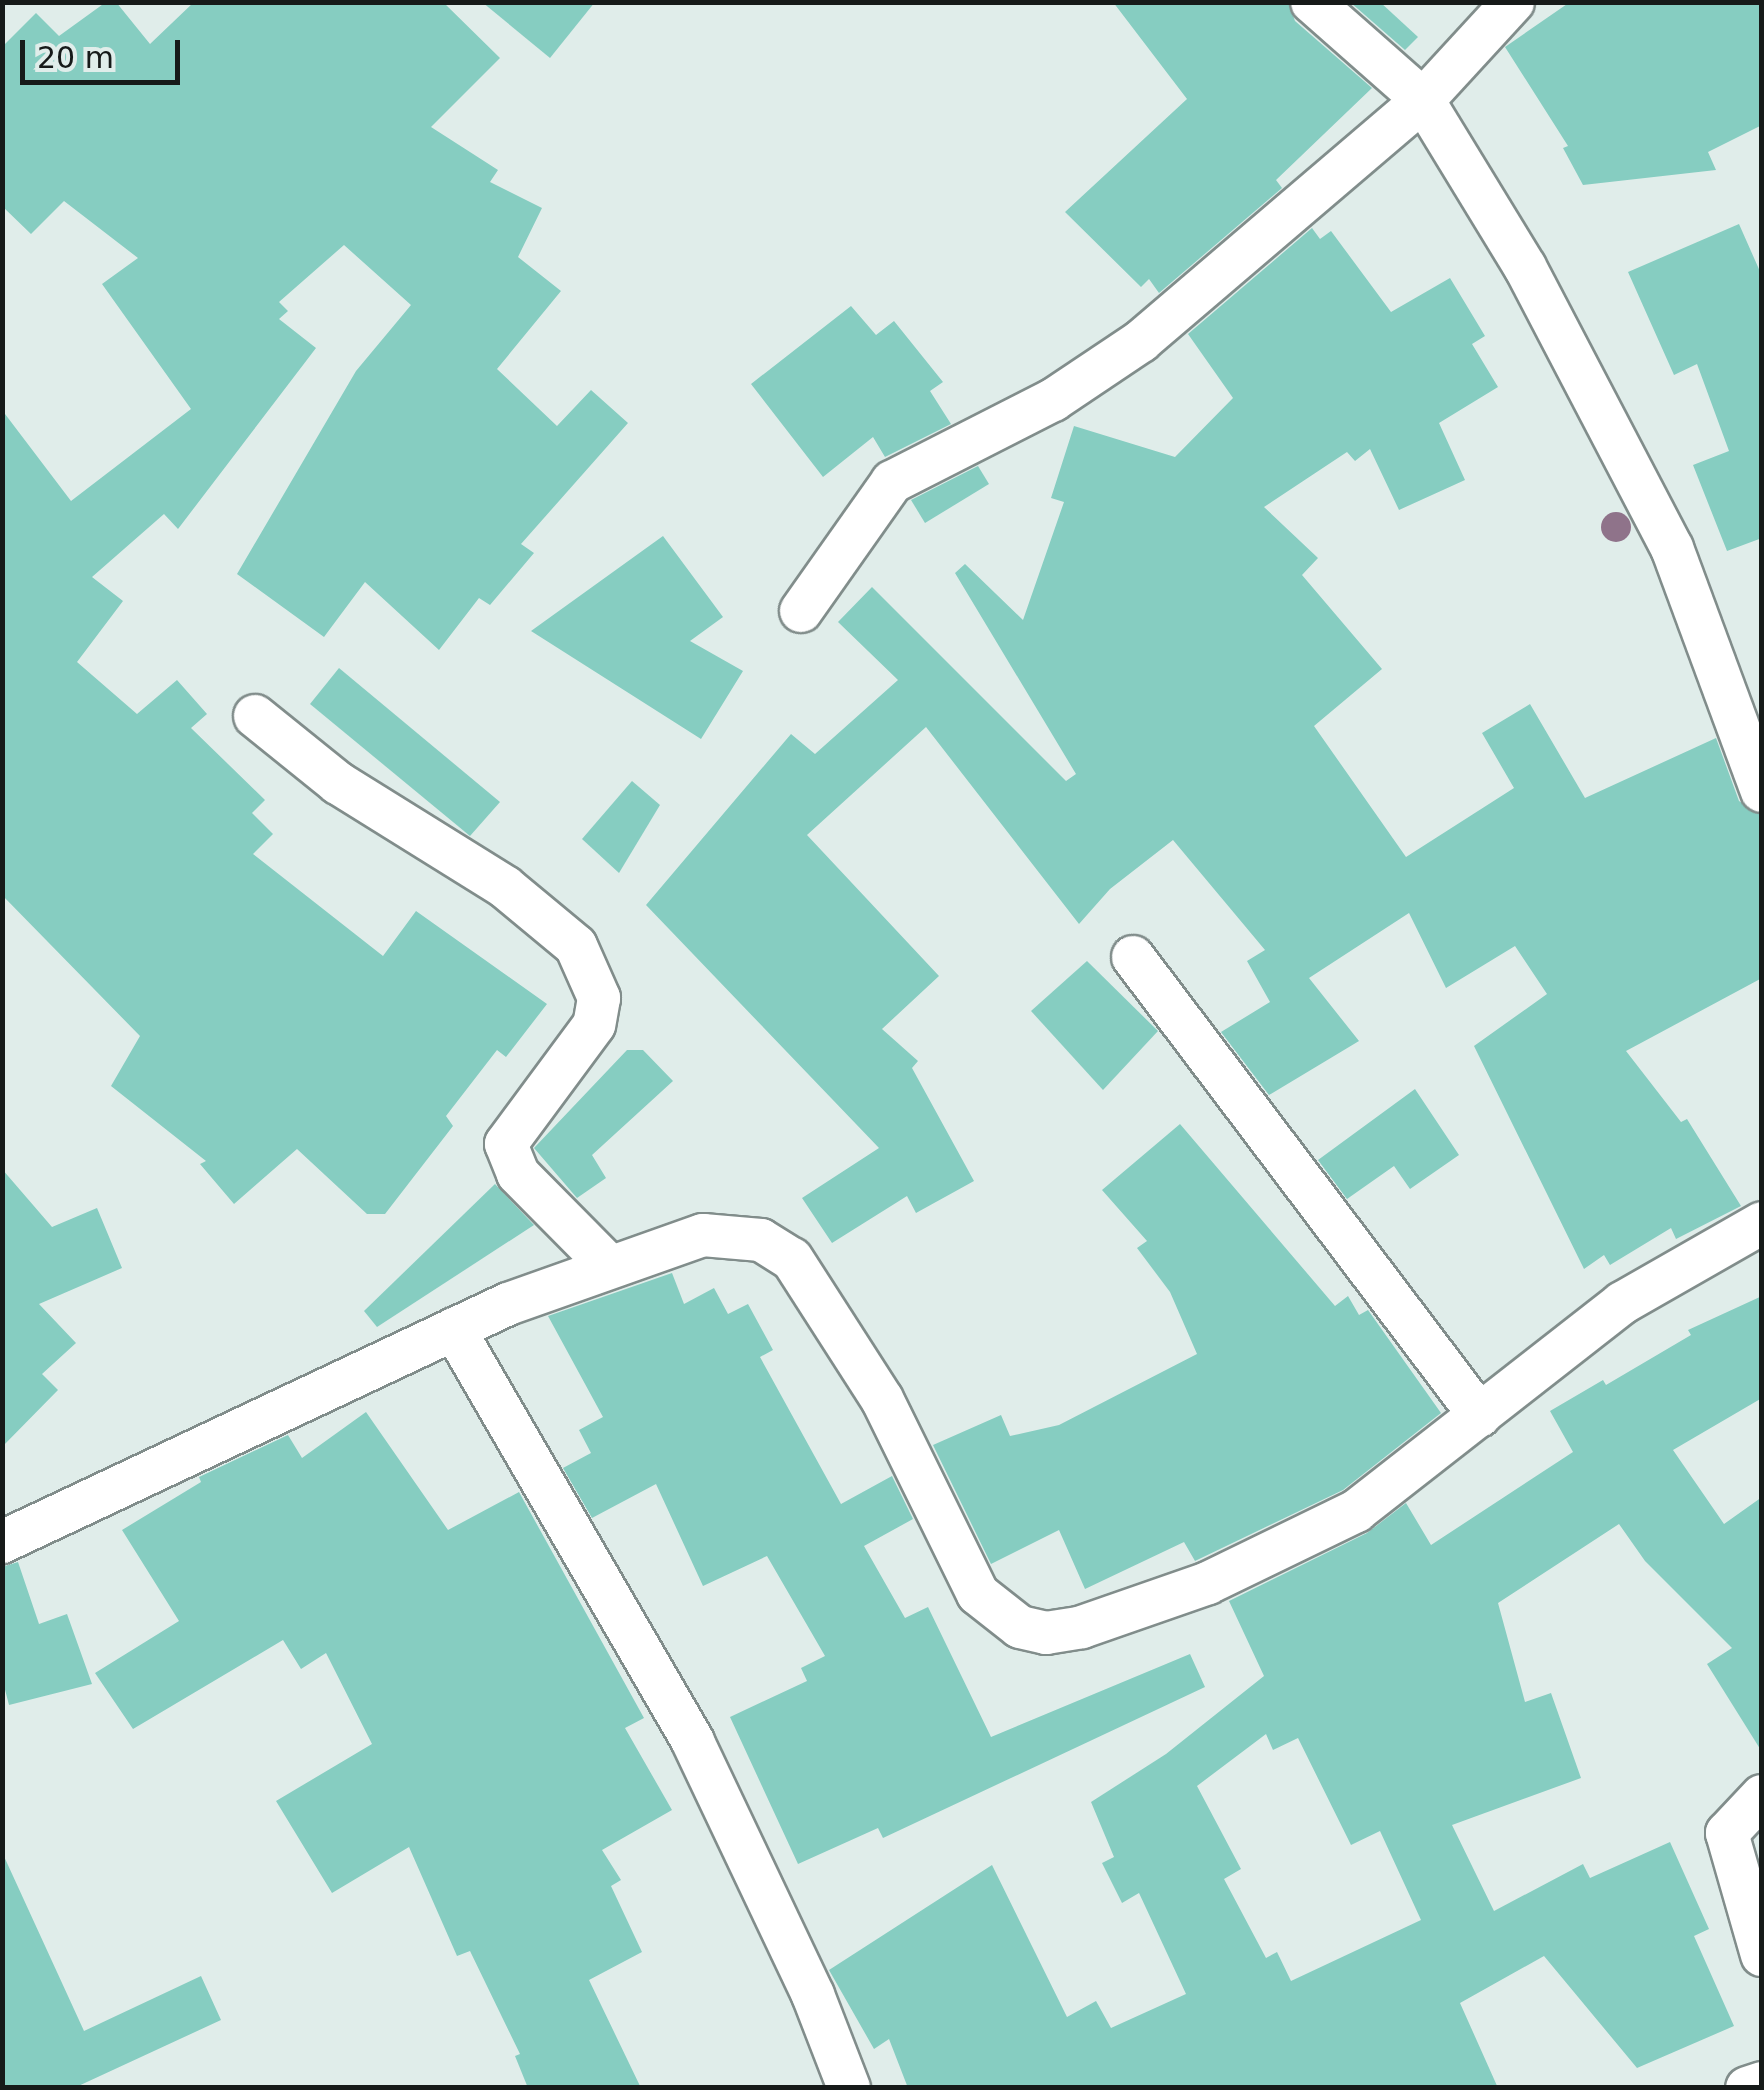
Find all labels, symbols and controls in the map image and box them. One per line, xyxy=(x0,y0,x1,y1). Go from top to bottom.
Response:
scale bar xyxy=(25,20,185,82)
text: 20 m xyxy=(37,40,114,75)

